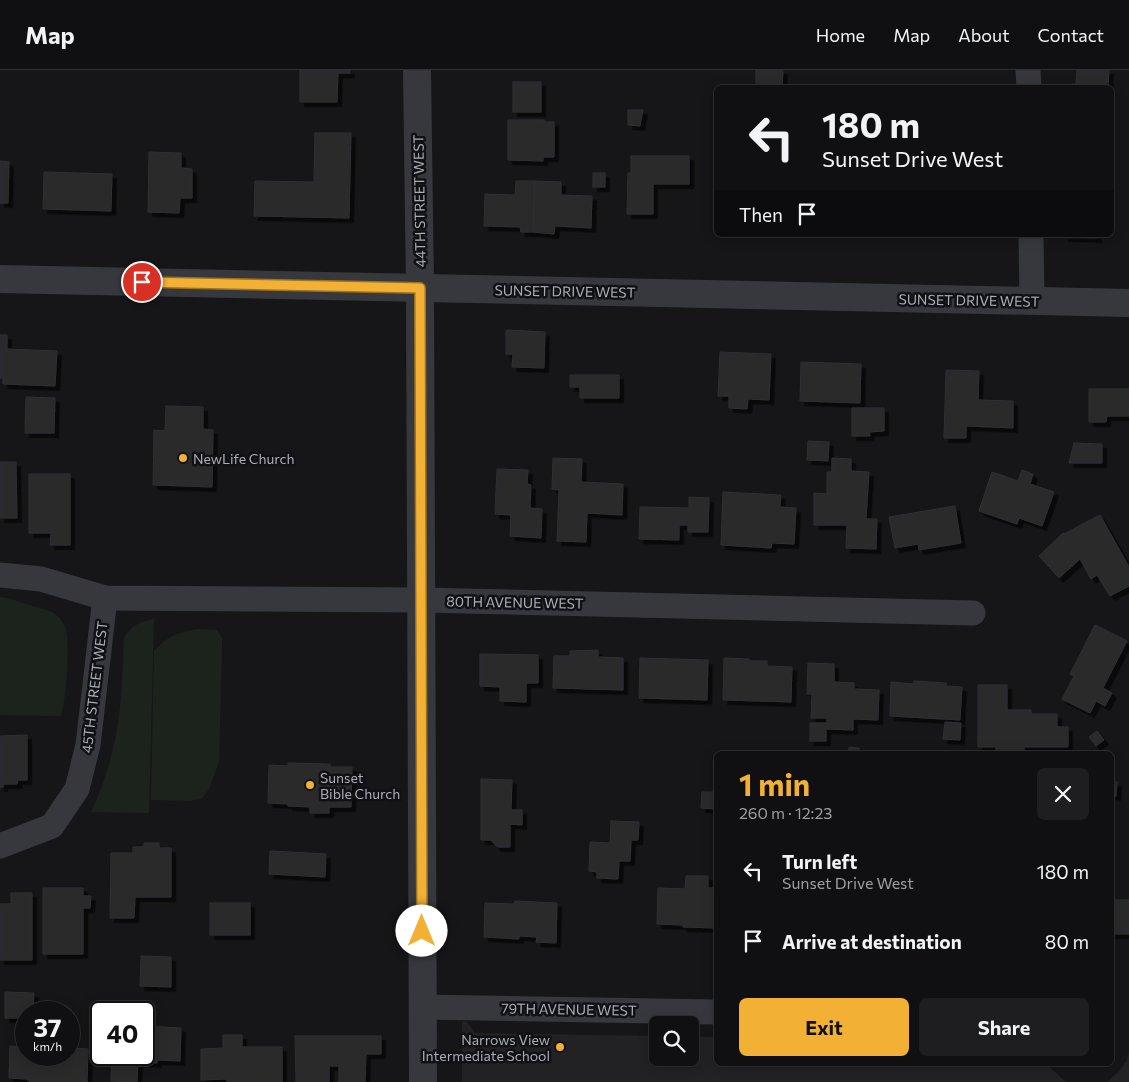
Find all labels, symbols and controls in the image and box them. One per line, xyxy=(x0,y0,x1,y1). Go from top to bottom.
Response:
text: Map xyxy=(25,20,75,49)
text: Home xyxy=(816,24,865,46)
text: Map xyxy=(893,24,930,46)
text: About xyxy=(958,24,1010,46)
text: Contact xyxy=(1038,24,1104,46)
text: 180 m xyxy=(822,102,920,145)
icon: left xyxy=(739,105,804,170)
street label: 44TH STREET WEST xyxy=(409,135,429,267)
text: Sunset Drive West xyxy=(822,145,1003,172)
icon: arrive xyxy=(793,200,821,228)
text: Then xyxy=(739,203,783,226)
pin xyxy=(121,261,163,303)
icon: arrive xyxy=(128,268,156,296)
street label: SUNSET DRIVE WEST xyxy=(494,281,636,301)
street label: SUNSET DRIVE WEST xyxy=(898,290,1040,310)
place label: NewLife Church xyxy=(193,450,295,467)
marker: NewLife Church xyxy=(177,452,189,464)
street label: 80TH AVENUE WEST xyxy=(446,592,584,612)
street label: 45TH STREET WEST xyxy=(77,620,111,754)
text: 1 min xyxy=(739,765,810,802)
button: close xyxy=(1037,768,1089,820)
place label: Sunset Bible Church xyxy=(320,769,400,802)
marker: Sunset Bible Church xyxy=(304,779,316,791)
text: 260 m · 12:23 xyxy=(739,803,832,822)
text: Turn left xyxy=(782,850,857,873)
icon: left xyxy=(739,857,767,885)
text: 180 m xyxy=(1037,860,1089,883)
text: Sunset Drive West xyxy=(782,873,914,892)
position arrow xyxy=(395,904,447,956)
icon: arrive xyxy=(739,927,767,955)
text: Arrive at destination xyxy=(782,930,962,953)
text: 80 m xyxy=(1045,930,1089,953)
button: Exit xyxy=(739,998,909,1056)
button: Share xyxy=(919,998,1089,1056)
street label: 79TH AVENUE WEST xyxy=(501,999,637,1019)
speed limit sign: 40 xyxy=(90,1001,155,1066)
text: 37 xyxy=(33,1012,62,1042)
map controls xyxy=(649,1016,699,1066)
button: search xyxy=(649,1016,699,1066)
place label: Narrows View Intermediate School xyxy=(422,1031,550,1064)
text: km/h xyxy=(33,1039,62,1053)
marker: Narrows View Intermediate School xyxy=(554,1041,566,1053)

